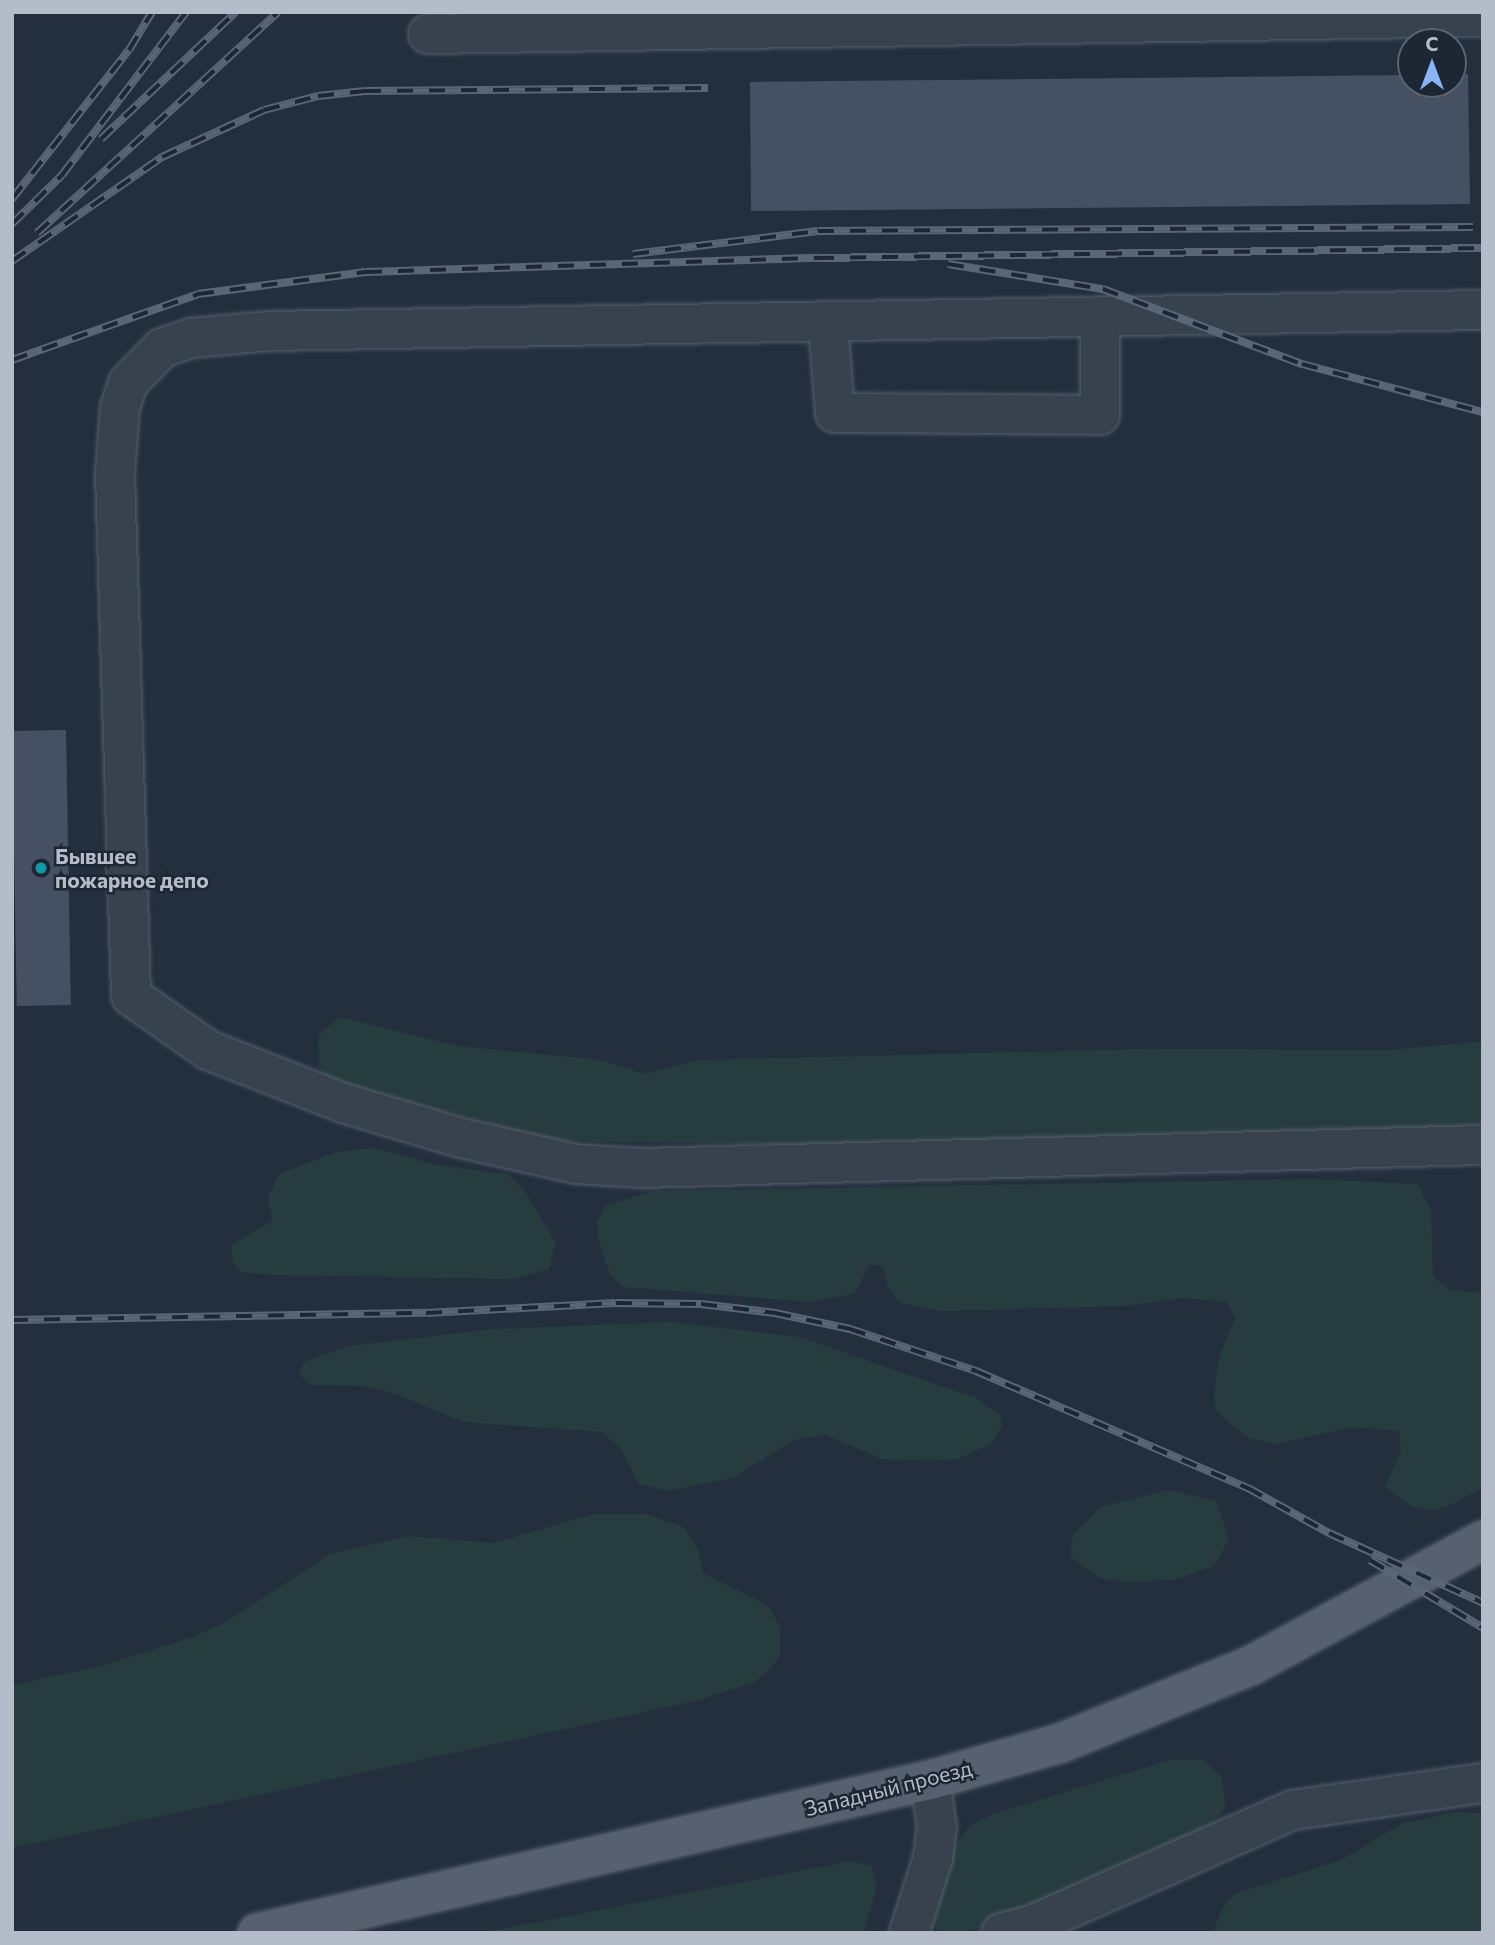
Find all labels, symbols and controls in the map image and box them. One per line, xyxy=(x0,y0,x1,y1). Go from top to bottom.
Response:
north arrow xyxy=(1397,28,1467,98)
text: С xyxy=(1426,32,1439,55)
place label: Бывшее пожарное депо xyxy=(55,843,209,893)
marker: Бывшее пожарное депо xyxy=(33,860,49,876)
street label: Западный проезд xyxy=(802,1755,974,1821)

